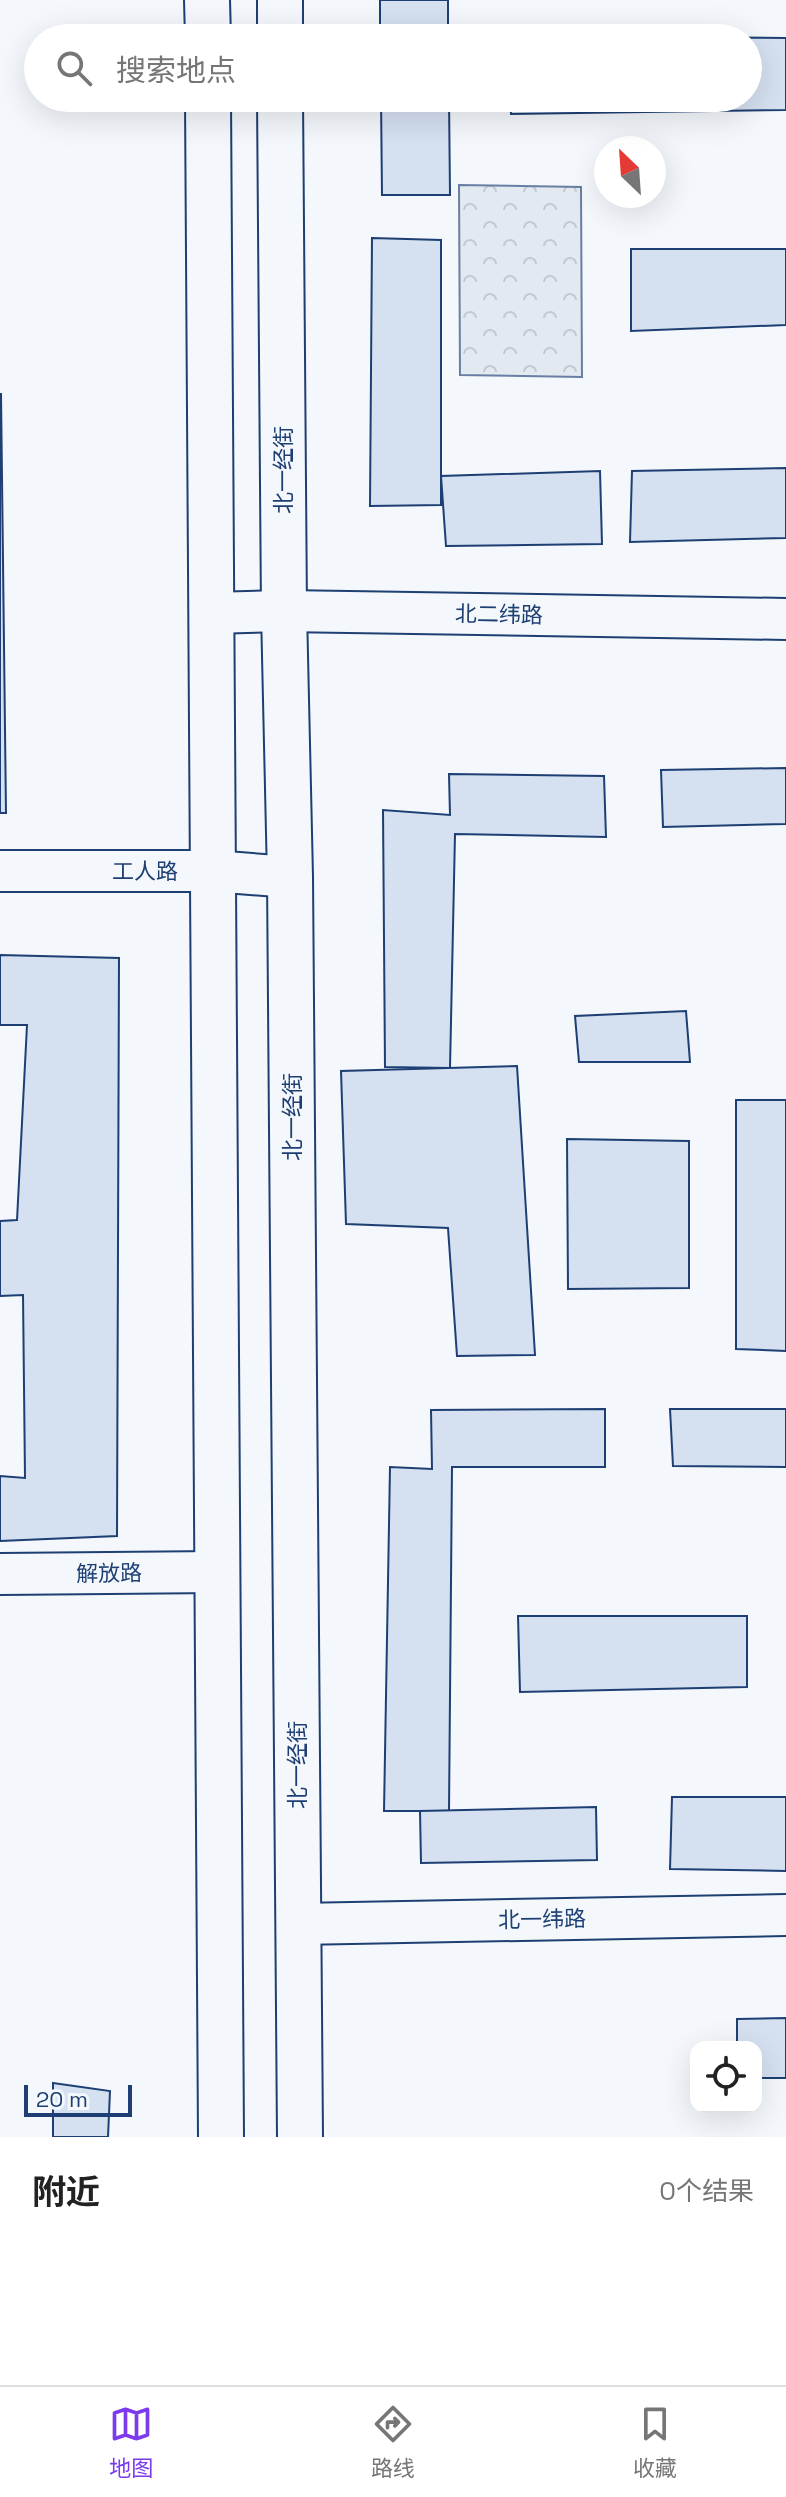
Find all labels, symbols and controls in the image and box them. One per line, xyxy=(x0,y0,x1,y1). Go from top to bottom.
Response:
search box xyxy=(24,24,762,112)
icon: search xyxy=(52,46,96,90)
text: 搜索地点 xyxy=(116,51,236,90)
north arrow xyxy=(594,136,666,208)
street label: 北一经街 xyxy=(269,426,297,514)
street label: 北二纬路 xyxy=(455,599,543,629)
street label: 工人路 xyxy=(112,857,178,885)
street label: 北一经街 xyxy=(278,1073,306,1161)
street label: 解放路 xyxy=(76,1558,142,1588)
street label: 北一经街 xyxy=(283,1721,311,1809)
street label: 北一纬路 xyxy=(498,1904,586,1934)
map controls xyxy=(690,2041,762,2113)
button: locate xyxy=(690,2041,762,2113)
scale bar xyxy=(24,2081,132,2117)
text: 20 m xyxy=(36,2085,88,2113)
text: 附近 xyxy=(32,2171,100,2214)
text: 0个结果 xyxy=(659,2174,754,2208)
tab: 地图 xyxy=(109,2402,153,2482)
tab: 路线 xyxy=(371,2402,415,2482)
tab: 收藏 xyxy=(633,2402,677,2482)

